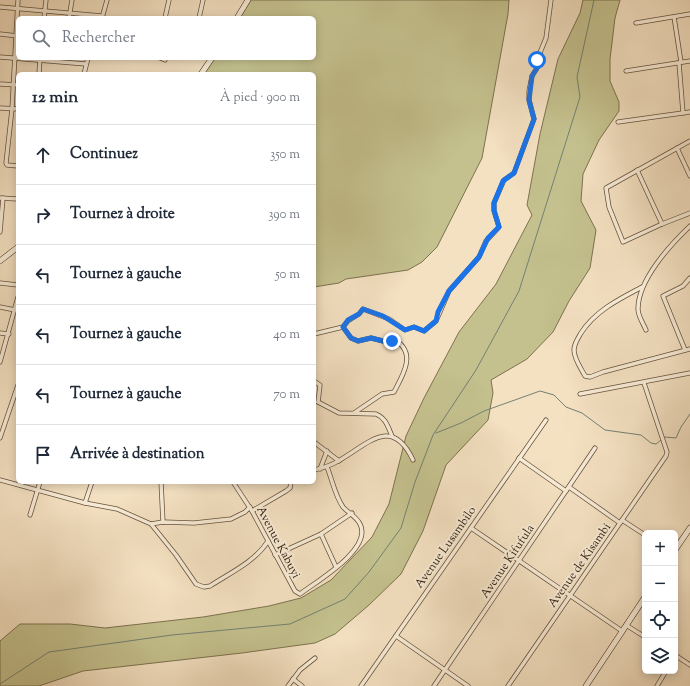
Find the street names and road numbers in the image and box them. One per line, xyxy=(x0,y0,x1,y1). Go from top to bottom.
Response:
street label: Avenue Lusambilo xyxy=(411,502,481,592)
street label: Avenue Kabuyi xyxy=(251,503,305,582)
street label: Avenue de Kisambi xyxy=(544,519,616,612)
street label: Avenue Kifufula xyxy=(476,521,540,602)

